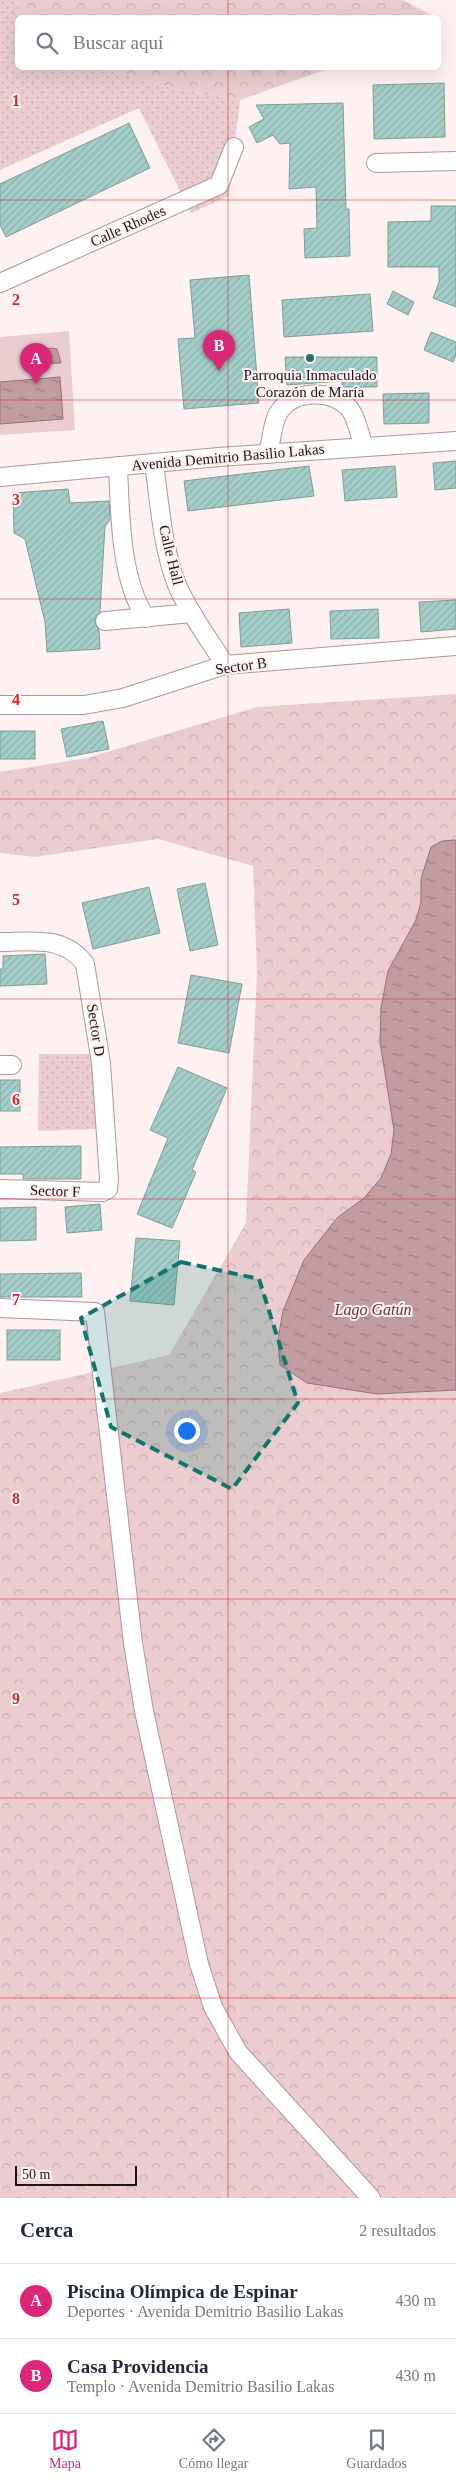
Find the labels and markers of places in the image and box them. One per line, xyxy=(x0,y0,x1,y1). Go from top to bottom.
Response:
pin: B xyxy=(203,330,235,371)
pin: A xyxy=(20,343,52,384)
marker: Parroquia Inmaculado Corazón de María xyxy=(304,352,316,364)
place label: Parroquia Inmaculado Corazón de María xyxy=(244,367,376,400)

